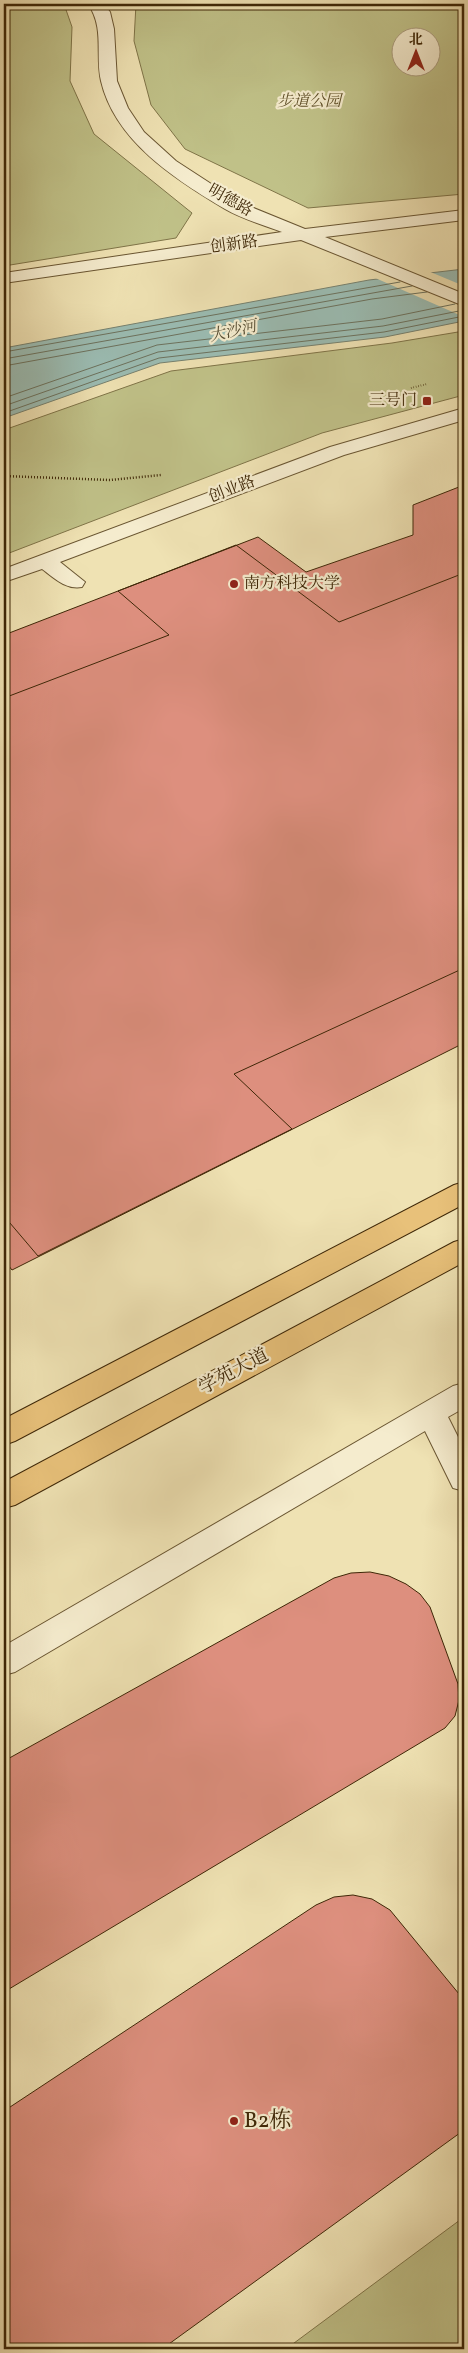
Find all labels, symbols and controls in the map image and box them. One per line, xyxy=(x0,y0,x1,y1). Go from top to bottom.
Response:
north arrow xyxy=(390,28,440,78)
text: 北 xyxy=(409,31,423,50)
park label: 步道公园 xyxy=(277,91,344,113)
street label: 明德路 xyxy=(204,180,256,222)
street label: 创新路 xyxy=(209,231,259,259)
water label: 大沙河 xyxy=(207,315,262,348)
place label: 三号门 xyxy=(369,390,417,412)
marker: 三号门 xyxy=(421,395,433,407)
street label: 创业路 xyxy=(206,471,258,509)
place label: 南方科技大学 xyxy=(244,573,340,595)
marker: 南方科技大学 xyxy=(228,578,240,590)
street label: 学苑大道 xyxy=(194,1343,274,1401)
place label: B2栋 xyxy=(244,2106,292,2137)
marker: B2栋 xyxy=(228,2115,240,2127)

